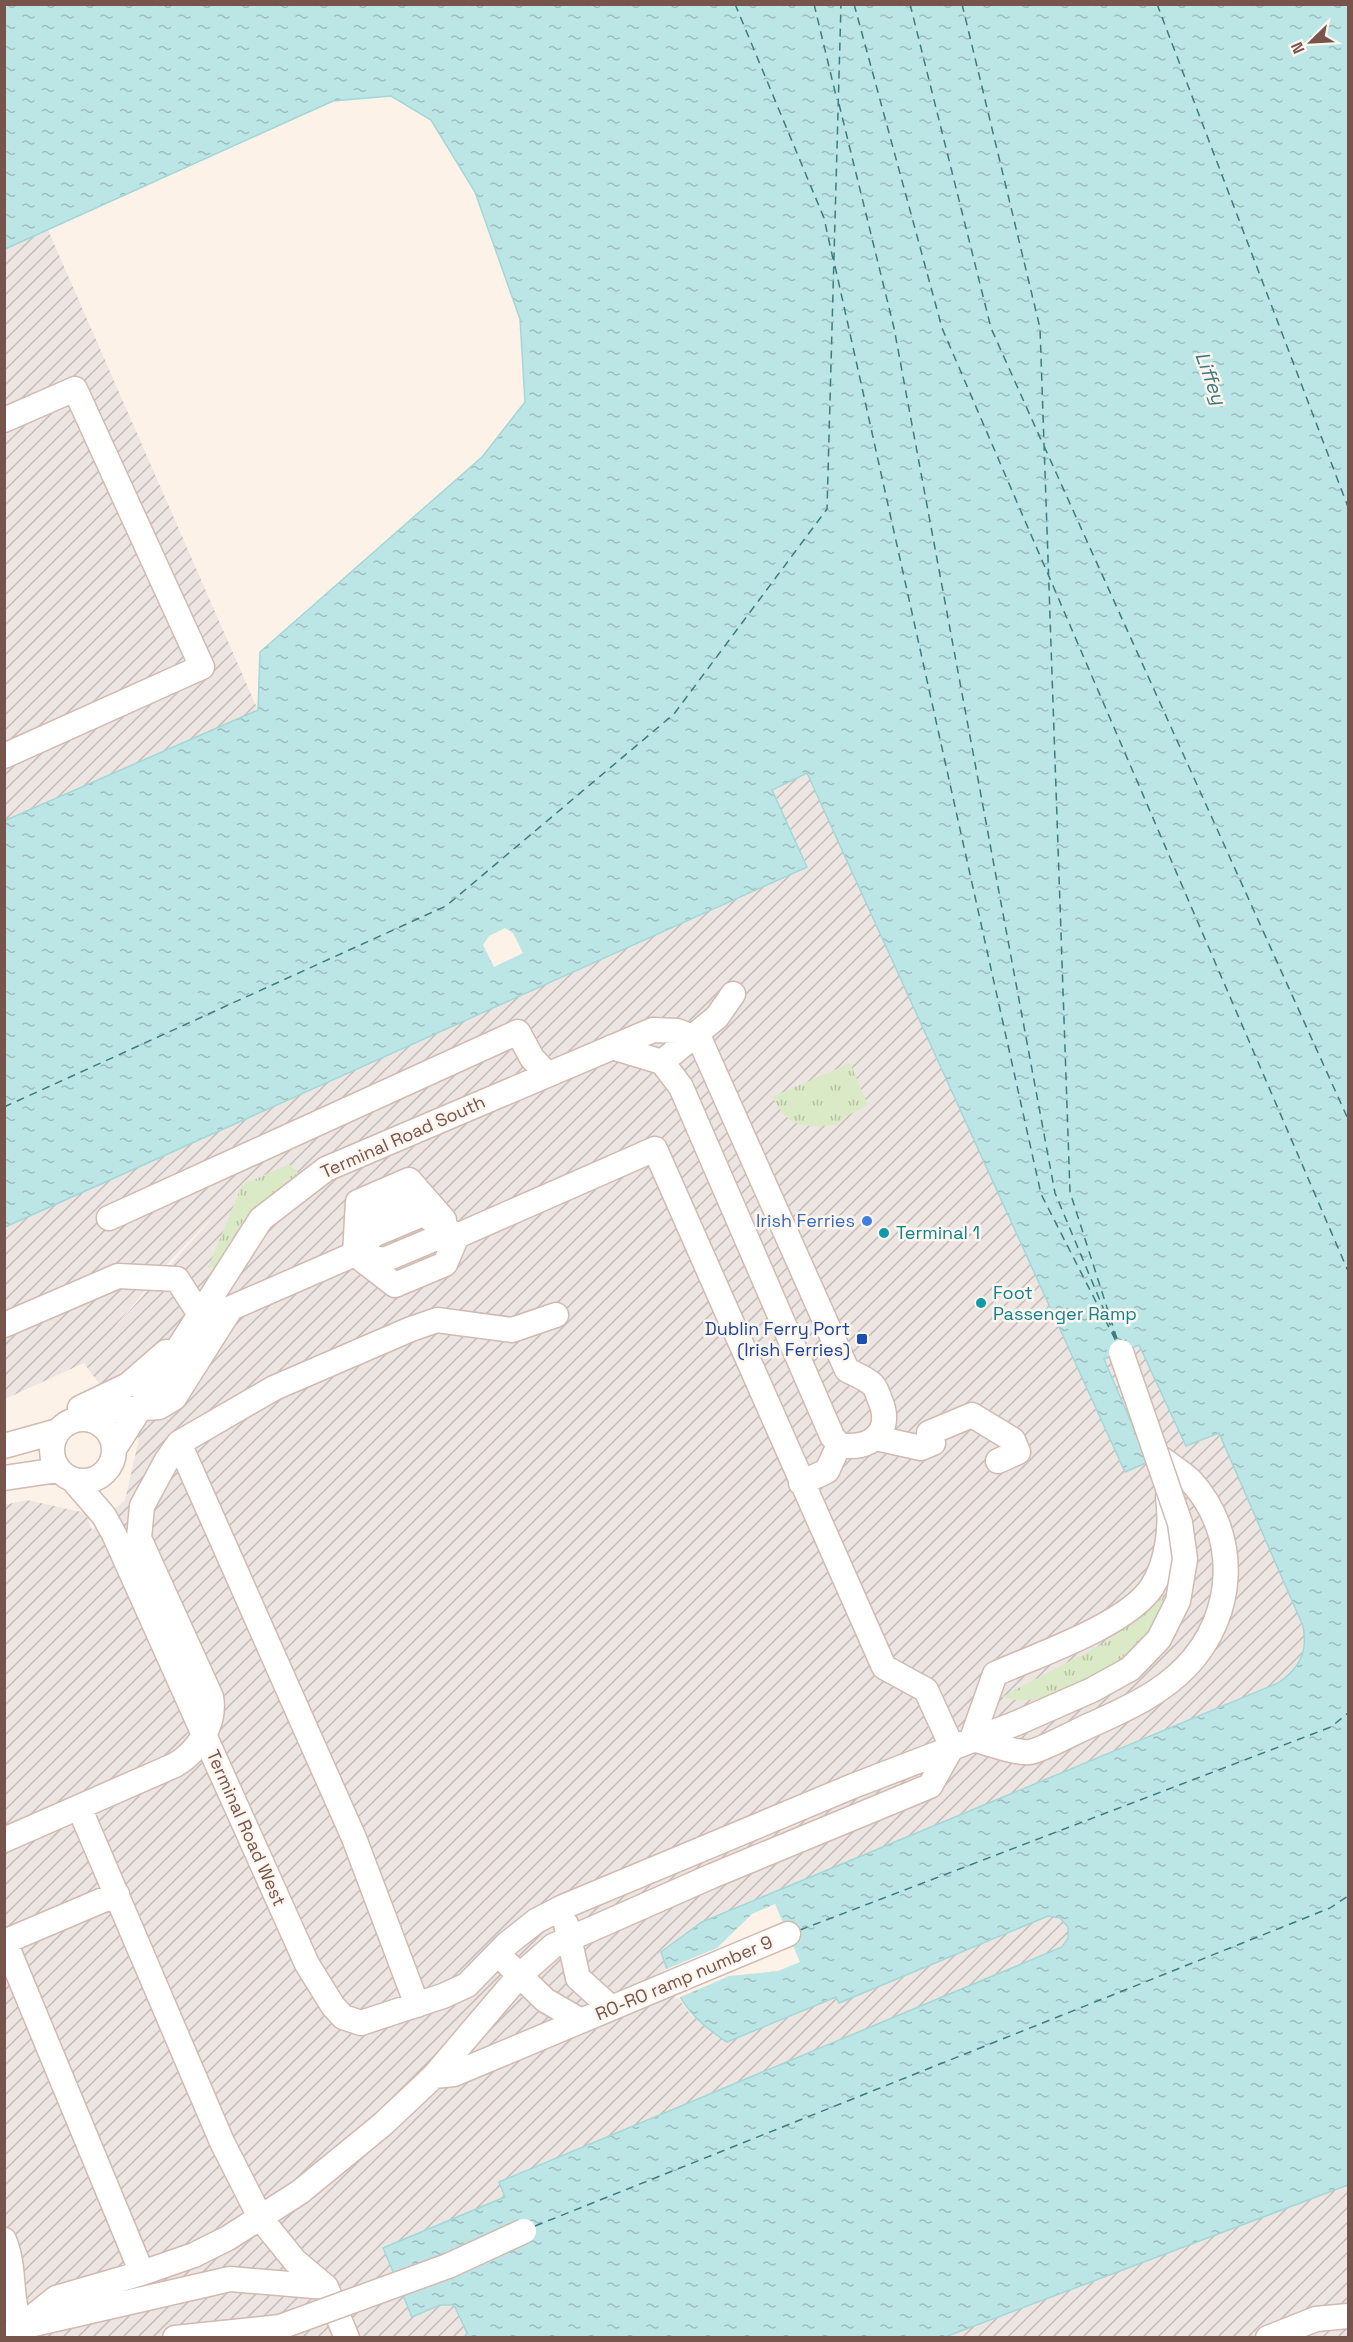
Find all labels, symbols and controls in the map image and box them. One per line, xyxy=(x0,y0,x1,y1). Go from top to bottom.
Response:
north arrow xyxy=(1281,12,1341,72)
text: N xyxy=(1286,39,1310,57)
water label: Liffey xyxy=(1189,348,1233,410)
street label: Terminal Road South xyxy=(317,1090,489,1183)
place label: Irish Ferries xyxy=(756,1209,855,1232)
marker: Irish Ferries xyxy=(860,1214,874,1228)
place label: Terminal 1 xyxy=(896,1221,980,1244)
marker: Terminal 1 xyxy=(877,1226,891,1240)
place label: Foot Passenger Ramp xyxy=(993,1281,1137,1325)
marker: Foot Passenger Ramp xyxy=(974,1296,988,1310)
place label: Dublin Ferry Port (Irish Ferries) xyxy=(705,1317,850,1361)
marker: Dublin Ferry Port (Irish Ferries) xyxy=(855,1332,869,1346)
street label: Terminal Road West xyxy=(202,1746,291,1910)
street label: RO-RO ramp number 9 xyxy=(592,1930,776,2025)

